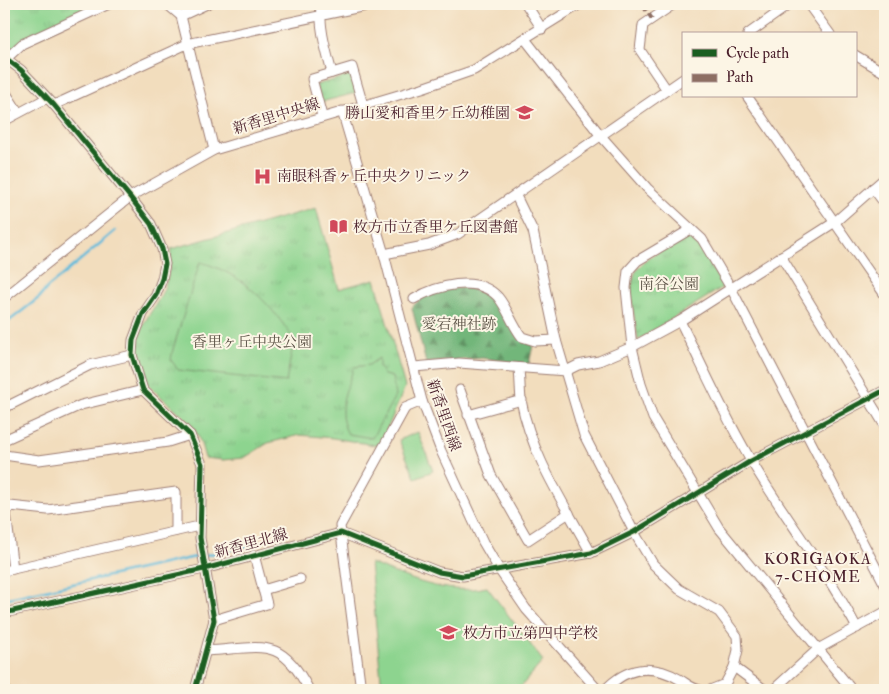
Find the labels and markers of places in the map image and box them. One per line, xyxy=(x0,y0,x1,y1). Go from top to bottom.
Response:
school or university icon: 勝山愛和香里ケ丘幼稚園 xyxy=(514,103,534,123)
place label: 勝山愛和香里ケ丘幼稚園 xyxy=(345,104,510,123)
hospital icon: 南眼科香ヶ丘中央クリニック xyxy=(253,166,273,186)
place label: 南眼科香ヶ丘中央クリニック xyxy=(277,167,471,186)
library icon: 枚方市立香里ケ丘図書館 xyxy=(329,217,349,237)
place label: 枚方市立香里ケ丘図書館 xyxy=(353,218,518,237)
school or university icon: 枚方市立第四中学校 xyxy=(439,623,459,643)
place label: 枚方市立第四中学校 xyxy=(463,624,598,643)

